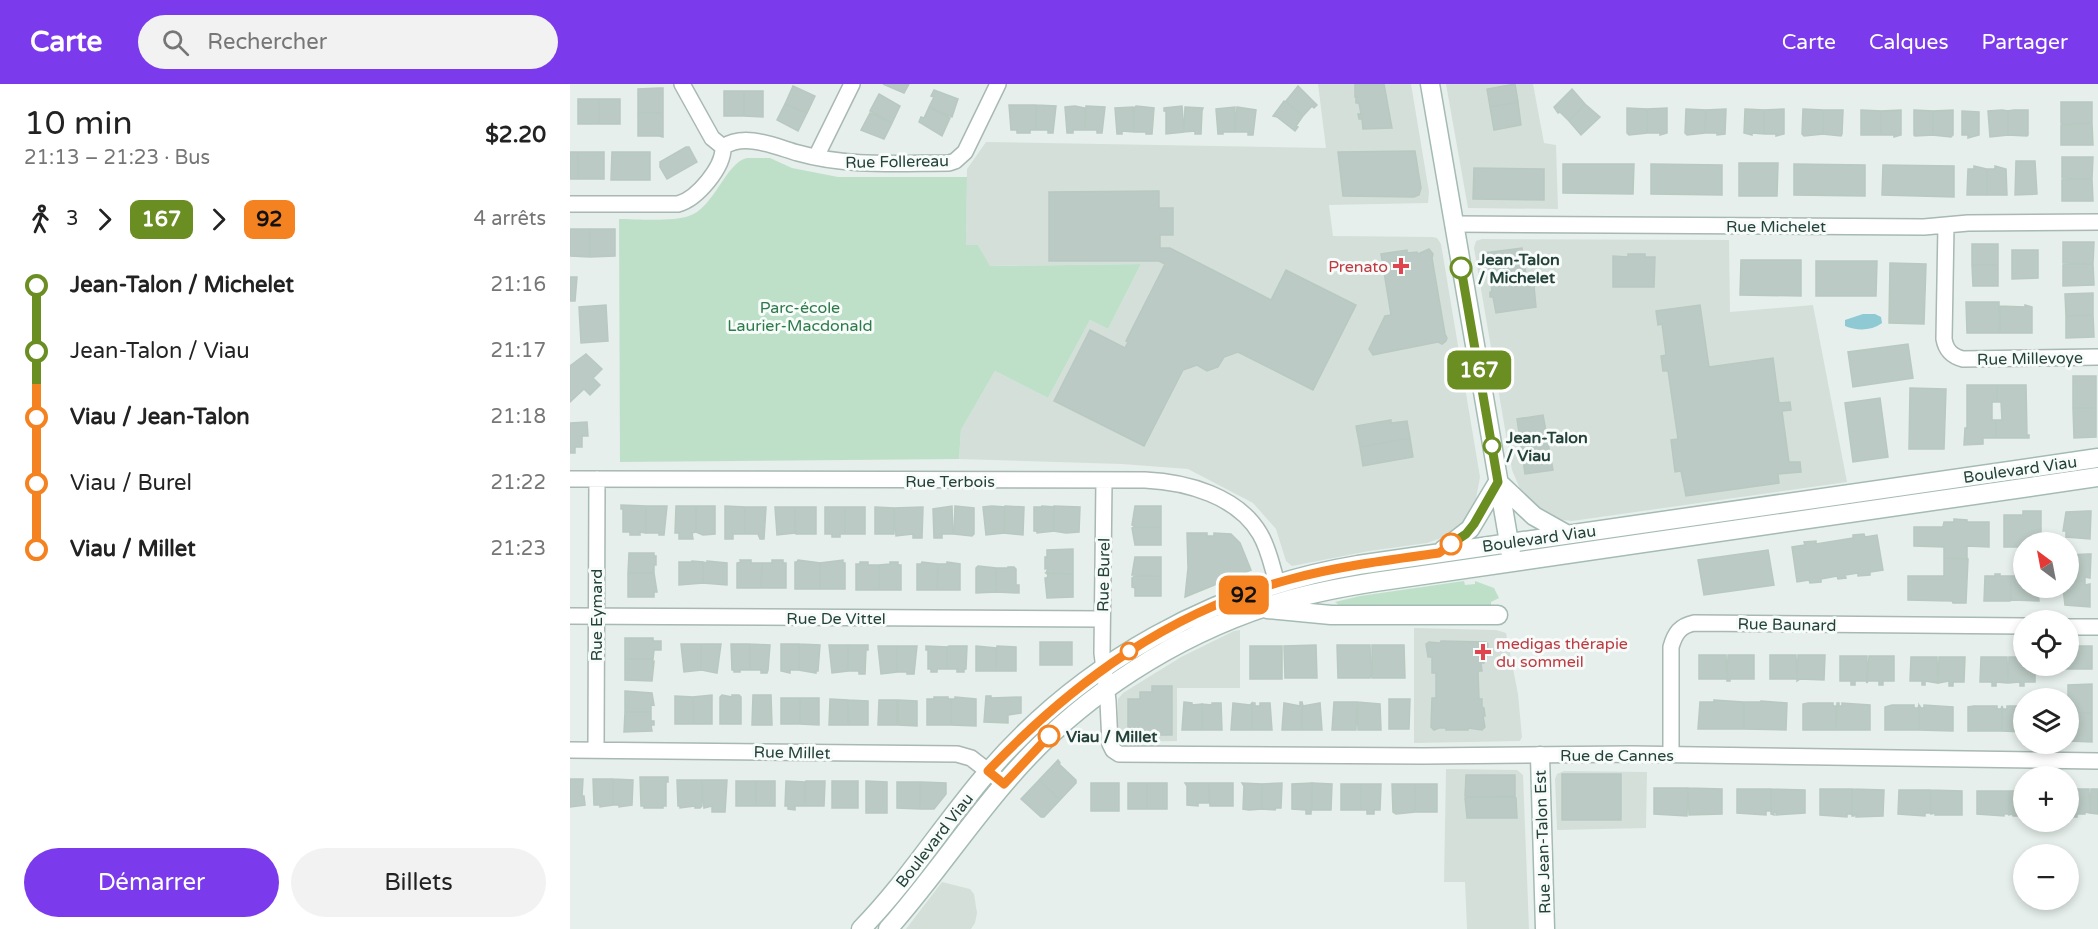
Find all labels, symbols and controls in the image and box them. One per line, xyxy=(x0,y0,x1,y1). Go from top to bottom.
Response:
search box xyxy=(138,15,558,69)
text: Carte xyxy=(30,25,102,59)
icon: search xyxy=(159,26,192,59)
text: Rechercher xyxy=(207,29,327,55)
text: Carte xyxy=(1782,30,1836,55)
text: Calques xyxy=(1869,30,1949,55)
text: Partager xyxy=(1982,30,2068,55)
text: 10 min xyxy=(24,104,133,143)
text: $2.20 xyxy=(485,122,546,148)
text: 21:13 – 21:23 · Bus xyxy=(24,146,210,170)
street label: Rue Follereau xyxy=(845,151,949,173)
icon: walk xyxy=(24,203,57,236)
icon: forward xyxy=(88,203,121,236)
icon: forward xyxy=(202,203,235,236)
text: 3 xyxy=(66,207,79,231)
text: 167 xyxy=(142,207,181,232)
text: 92 xyxy=(256,207,283,232)
text: 4 arrêts xyxy=(473,207,546,231)
street label: Rue Michelet xyxy=(1726,217,1826,237)
place label: Jean-Talon / Michelet xyxy=(1477,250,1560,288)
place label: Prenato xyxy=(1328,257,1388,277)
marker: Prenato xyxy=(1392,257,1410,275)
marker: Jean-Talon / Michelet xyxy=(1450,257,1472,279)
text: Jean-Talon / Michelet xyxy=(70,272,294,298)
text: 21:16 xyxy=(491,273,546,297)
park label: Parc-école Laurier-Macdonald xyxy=(727,298,873,336)
text: Jean-Talon / Viau xyxy=(70,338,250,364)
text: 21:17 xyxy=(491,339,546,363)
street label: Rue Millevoye xyxy=(1977,348,2083,370)
line badge: 167 xyxy=(1444,350,1514,390)
text: 167 xyxy=(1459,358,1499,383)
text: Viau / Jean-Talon xyxy=(70,404,250,430)
text: 21:18 xyxy=(491,405,546,429)
place label: Jean-Talon / Viau xyxy=(1505,428,1588,466)
marker: Jean-Talon / Viau xyxy=(1483,437,1501,455)
street label: Boulevard Viau xyxy=(1962,452,2078,488)
text: Viau / Burel xyxy=(70,470,192,496)
text: 21:22 xyxy=(491,471,546,495)
street label: Rue Terbois xyxy=(905,472,995,492)
street label: Boulevard Viau xyxy=(1481,521,1597,557)
north arrow xyxy=(2013,532,2079,598)
map controls xyxy=(2013,532,2079,910)
unlabelled marker xyxy=(1440,533,1462,555)
text: Viau / Millet xyxy=(70,536,196,562)
text: 21:23 xyxy=(491,537,546,561)
street label: Rue Burel xyxy=(1093,538,1115,612)
street label: Rue Eymard xyxy=(587,569,607,661)
line badge: 92 xyxy=(1217,576,1271,614)
text: 92 xyxy=(1231,583,1257,608)
street label: Rue De Vittel xyxy=(786,609,886,629)
button: locate xyxy=(2013,610,2079,676)
street label: Rue Baunard xyxy=(1737,614,1837,636)
place label: medigas thérapie du sommeil xyxy=(1496,634,1628,672)
unlabelled marker xyxy=(1120,642,1138,660)
marker: medigas thérapie du sommeil xyxy=(1474,643,1492,661)
button: layers xyxy=(2013,688,2079,754)
marker: Viau / Millet xyxy=(1038,725,1060,747)
place label: Viau / Millet xyxy=(1066,727,1158,747)
street label: Rue Millet xyxy=(753,742,831,764)
street label: Rue de Cannes xyxy=(1560,746,1674,766)
button: + xyxy=(2013,766,2079,832)
street label: Rue Jean-Talon Est xyxy=(1530,770,1556,914)
street label: Boulevard Viau xyxy=(892,789,978,892)
button: − xyxy=(2013,844,2079,910)
button: Démarrer xyxy=(24,848,279,917)
button: Billets xyxy=(291,848,546,917)

